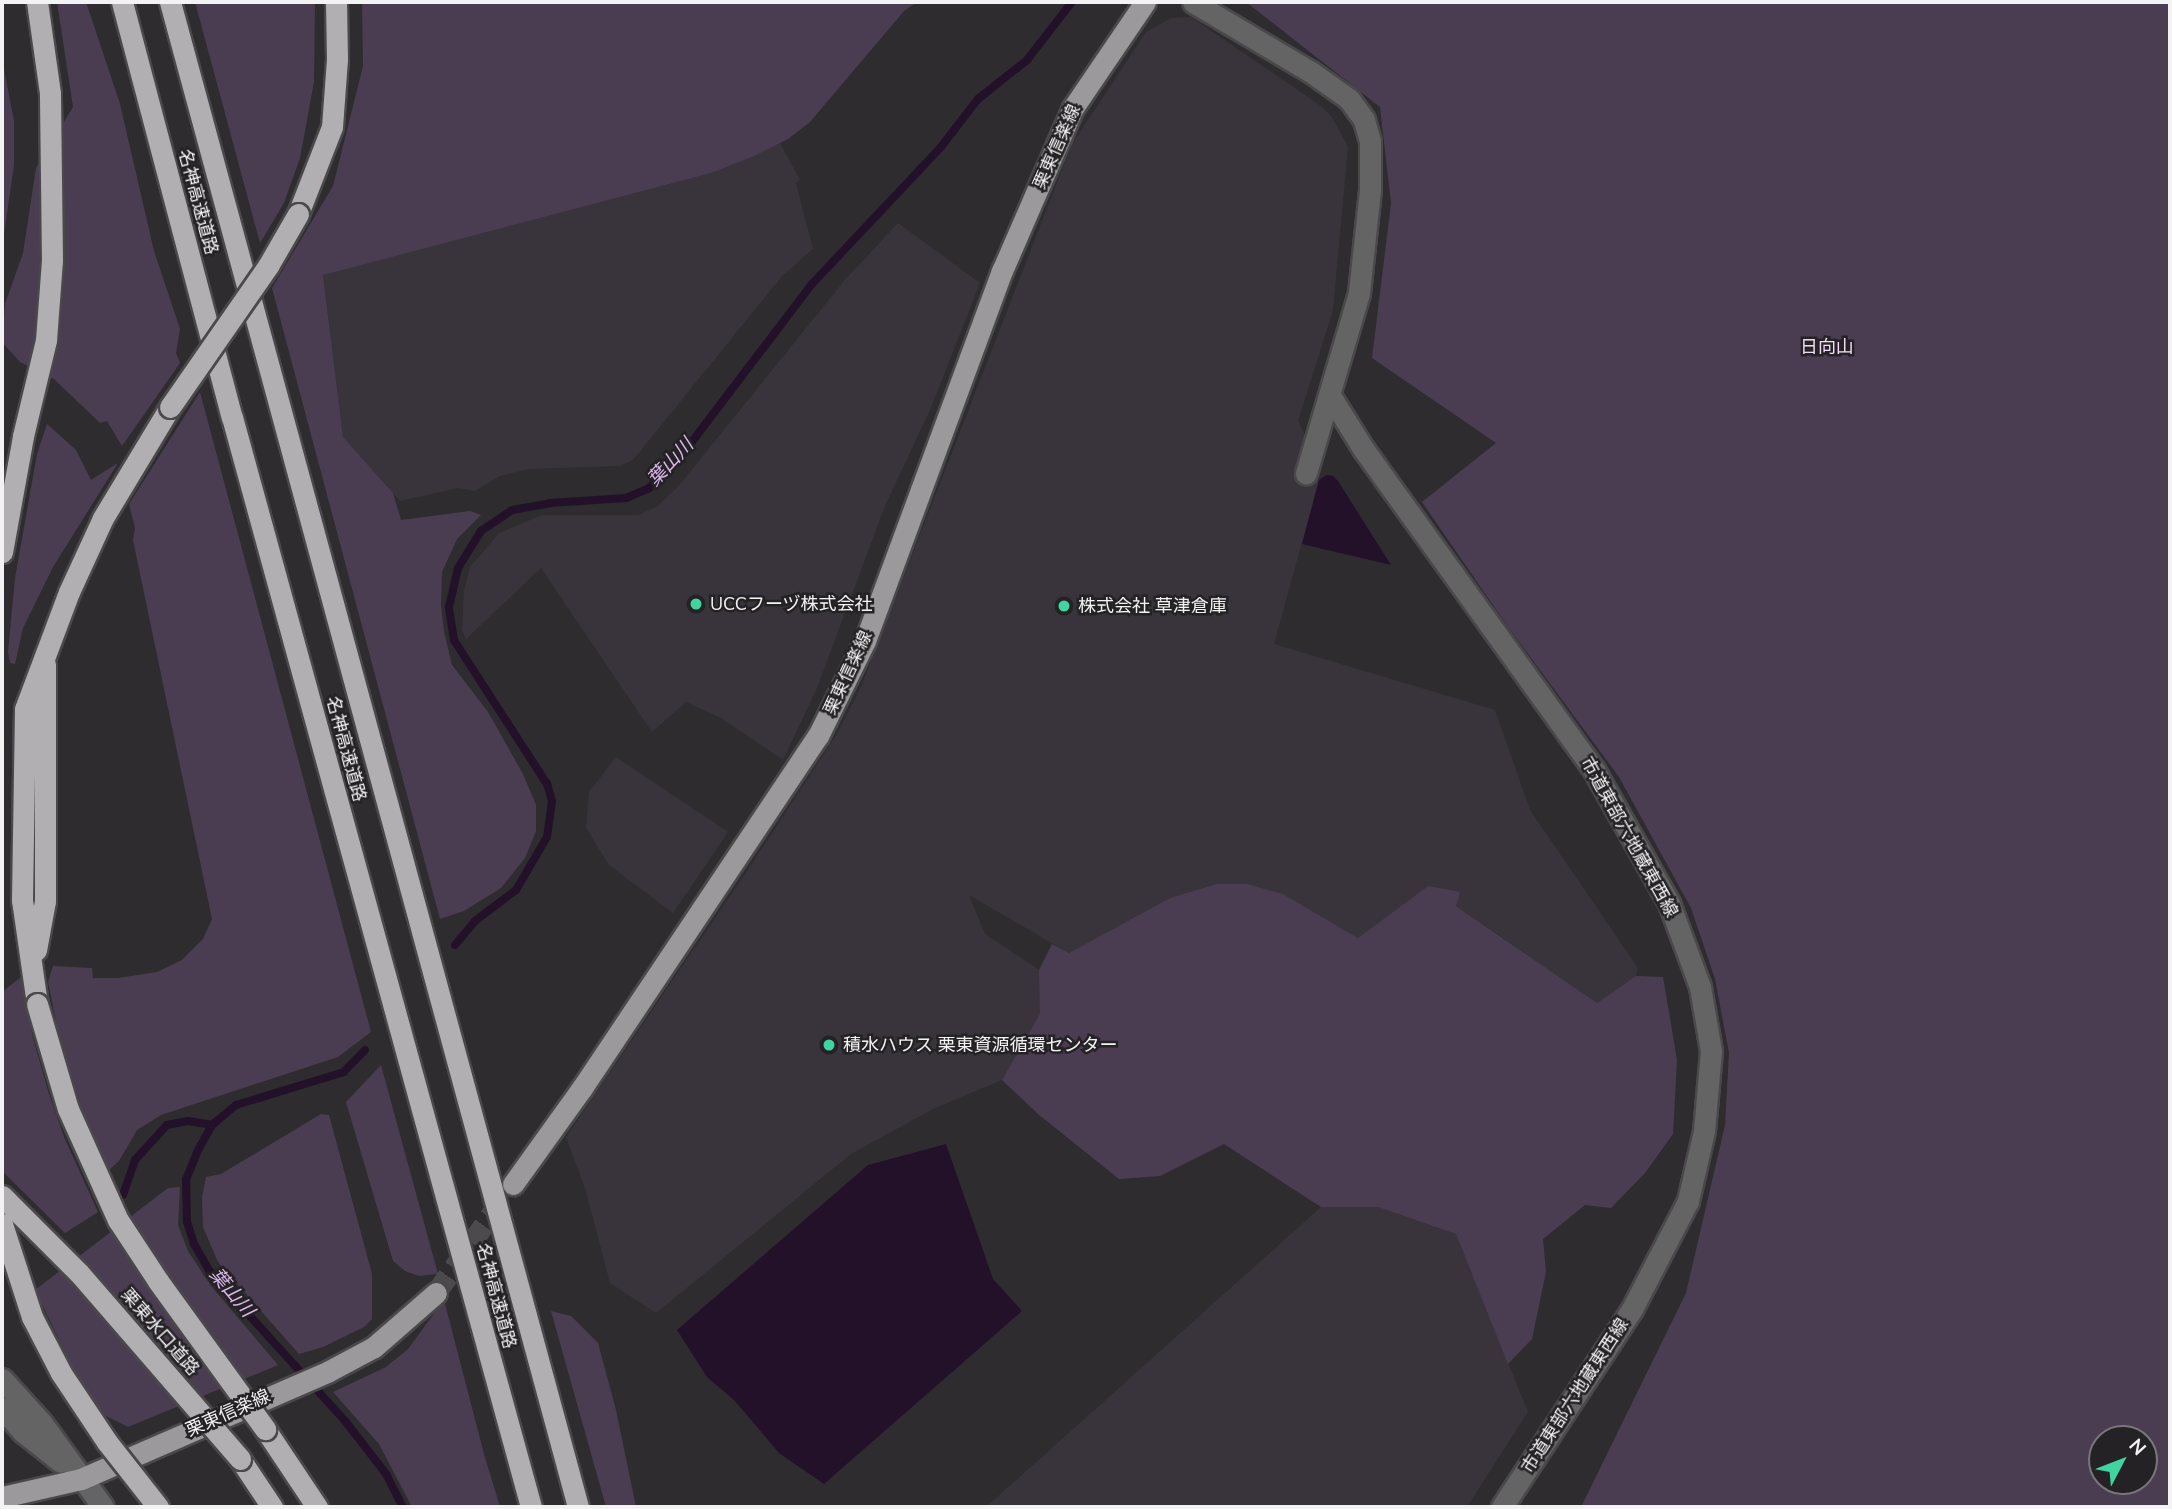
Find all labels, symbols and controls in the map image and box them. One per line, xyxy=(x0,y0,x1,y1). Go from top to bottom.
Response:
street label: 栗東信楽線 xyxy=(1029,101,1085,193)
street label: 名神高速道路 xyxy=(174,147,222,257)
park label: 日向山 xyxy=(1800,336,1854,358)
water label: 葉山川 xyxy=(643,434,699,492)
place label: UCCフーヅ株式会社 xyxy=(710,593,873,615)
place label: 株式会社 草津倉庫 xyxy=(1078,595,1227,617)
marker: UCCフーヅ株式会社 xyxy=(688,596,704,612)
marker: 株式会社 草津倉庫 xyxy=(1056,598,1072,614)
street label: 栗東信楽線 xyxy=(819,628,877,718)
street label: 名神高速道路 xyxy=(322,694,370,804)
street label: 市道東部六地蔵東西線 xyxy=(1576,753,1682,921)
place label: 積水ハウス 栗東資源循環センター xyxy=(843,1034,1118,1056)
marker: 積水ハウス 栗東資源循環センター xyxy=(821,1037,837,1053)
street label: 名神高速道路 xyxy=(472,1241,520,1351)
water label: 葉山川 xyxy=(204,1264,258,1322)
street label: 栗東水口道路 xyxy=(116,1284,204,1380)
street label: 市道東部六地蔵東西線 xyxy=(1517,1315,1633,1477)
street label: 栗東信楽線 xyxy=(182,1385,274,1441)
north arrow xyxy=(2088,1425,2158,1495)
text: N xyxy=(2123,1433,2152,1461)

